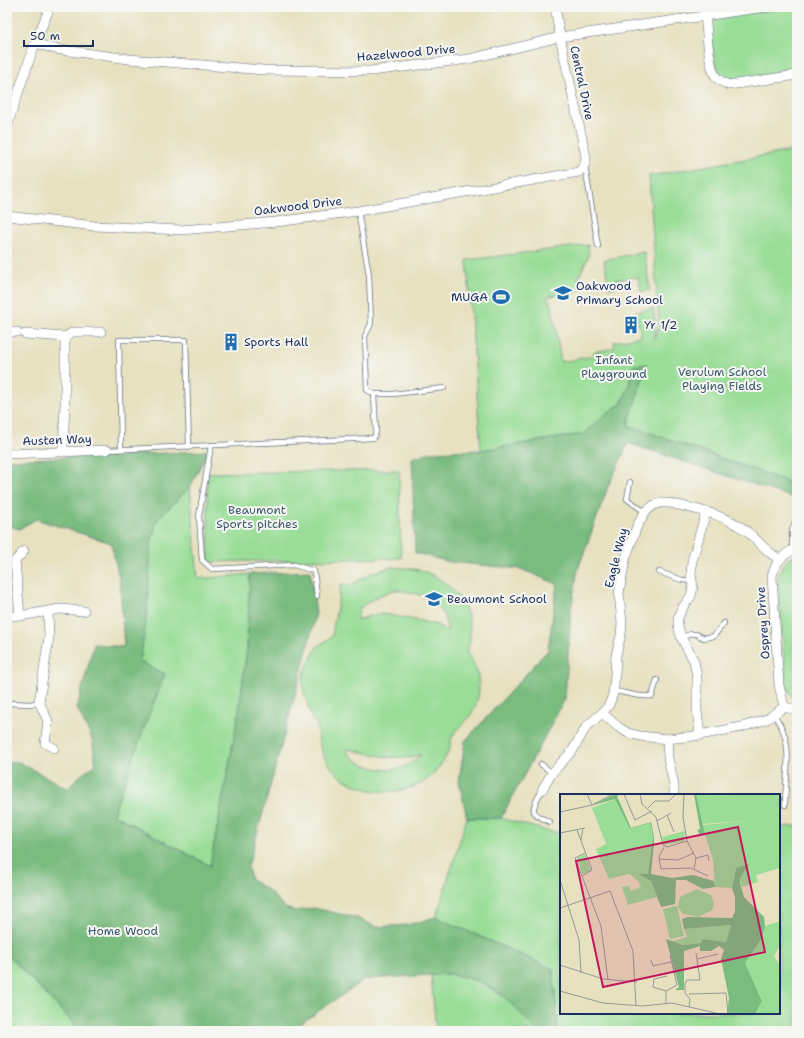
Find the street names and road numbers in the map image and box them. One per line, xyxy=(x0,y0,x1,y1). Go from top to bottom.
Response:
street label: Hazelwood Drive xyxy=(356,41,456,65)
street label: Central Drive xyxy=(566,44,598,122)
street label: Oakwood Drive xyxy=(253,193,343,219)
street label: Austen Way xyxy=(22,431,92,449)
street label: Eagle Way xyxy=(601,526,631,590)
street label: Osprey Drive xyxy=(752,586,774,660)

